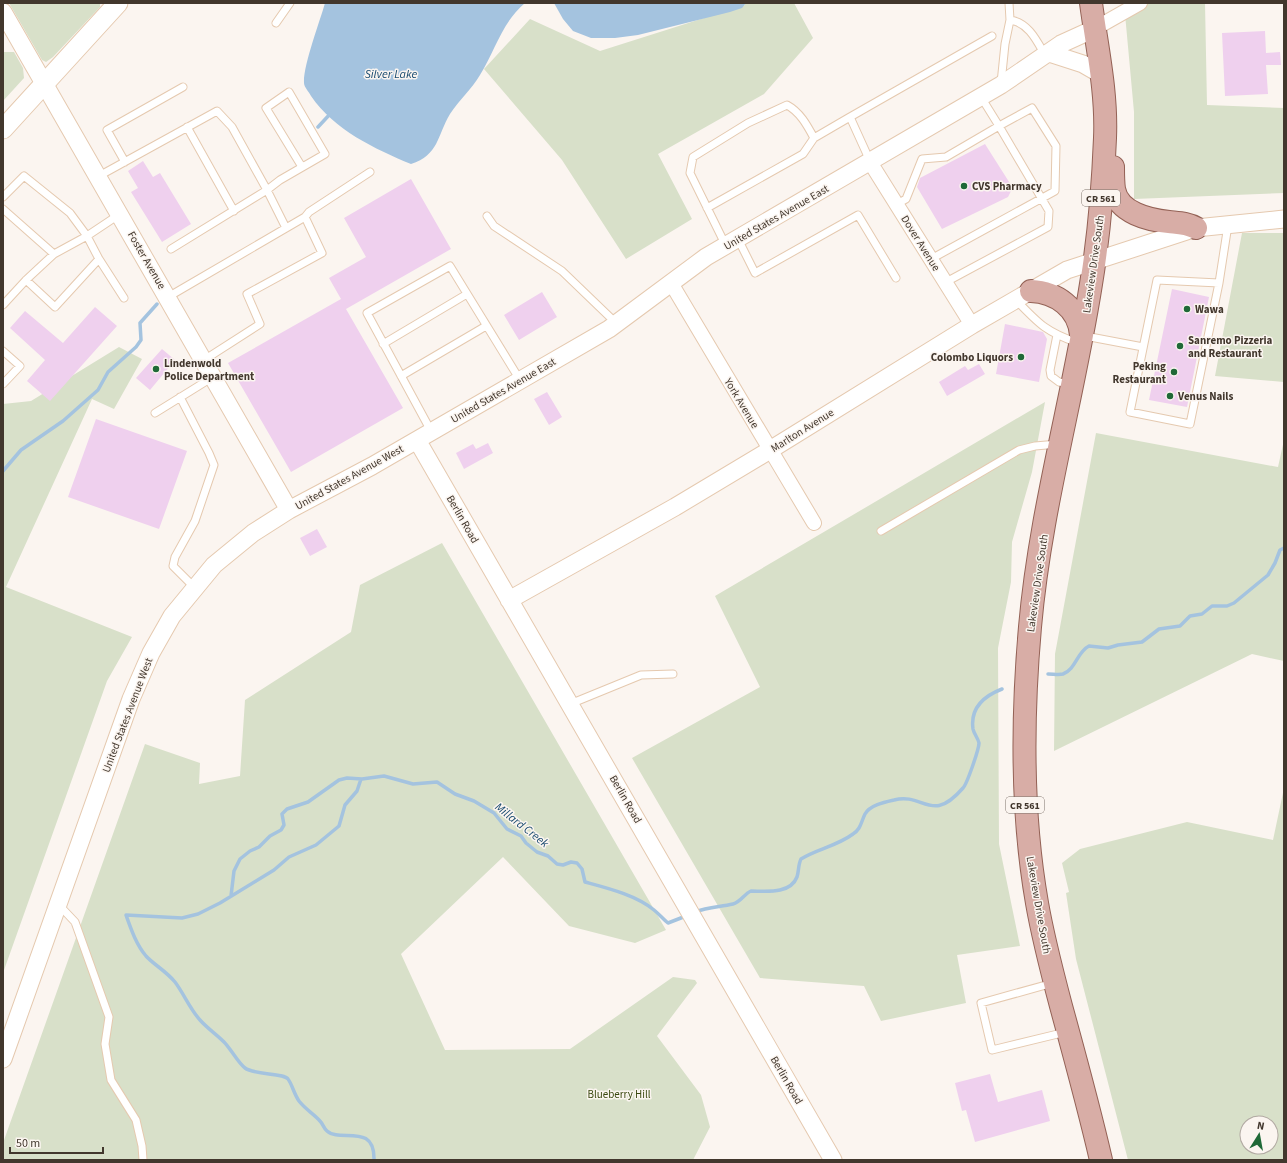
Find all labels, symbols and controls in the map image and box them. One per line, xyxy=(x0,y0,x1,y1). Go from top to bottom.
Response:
water label: Silver Lake xyxy=(365,66,418,83)
place label: CVS Pharmacy xyxy=(972,179,1042,194)
street label: United States Avenue East xyxy=(721,181,832,254)
marker: CVS Pharmacy xyxy=(959,181,969,191)
road number: CR 561 xyxy=(1082,190,1120,206)
street label: Dover Avenue xyxy=(897,213,944,274)
street label: Lakeview Drive South xyxy=(1079,214,1108,314)
street label: Foster Avenue xyxy=(124,229,169,292)
place label: Wawa xyxy=(1195,302,1224,317)
marker: Wawa xyxy=(1182,304,1192,314)
place label: Sanremo Pizzeria and Restaurant xyxy=(1188,333,1273,361)
marker: Sanremo Pizzeria and Restaurant xyxy=(1175,341,1185,351)
place label: Colombo Liquors xyxy=(931,350,1013,365)
marker: Colombo Liquors xyxy=(1016,352,1026,362)
street label: United States Avenue East xyxy=(448,354,559,427)
place label: Lindenwold Police Department xyxy=(164,356,255,384)
place label: Peking Restaurant xyxy=(1113,359,1167,387)
marker: Lindenwold Police Department xyxy=(151,364,161,374)
marker: Peking Restaurant xyxy=(1169,367,1179,377)
street label: York Avenue xyxy=(720,374,763,432)
place label: Venus Nails xyxy=(1177,389,1234,404)
marker: Venus Nails xyxy=(1165,391,1175,401)
street label: Marlton Avenue xyxy=(768,405,837,456)
street label: United States Avenue West xyxy=(292,441,406,514)
street label: Berlin Road xyxy=(443,493,482,546)
street label: Lakeview Drive South xyxy=(1023,533,1052,633)
street label: United States Avenue West xyxy=(99,655,156,775)
street label: Berlin Road xyxy=(606,773,645,826)
road number: CR 561 xyxy=(1006,797,1044,813)
water label: Millard Creek xyxy=(491,799,552,852)
street label: Lakeview Drive South xyxy=(1023,855,1054,955)
street label: Berlin Road xyxy=(767,1054,806,1107)
park label: Blueberry Hill xyxy=(588,1087,651,1102)
north arrow xyxy=(1239,1115,1279,1155)
text: N xyxy=(1256,1118,1266,1134)
scale bar xyxy=(10,1129,103,1155)
text: 50 m xyxy=(16,1135,40,1152)

